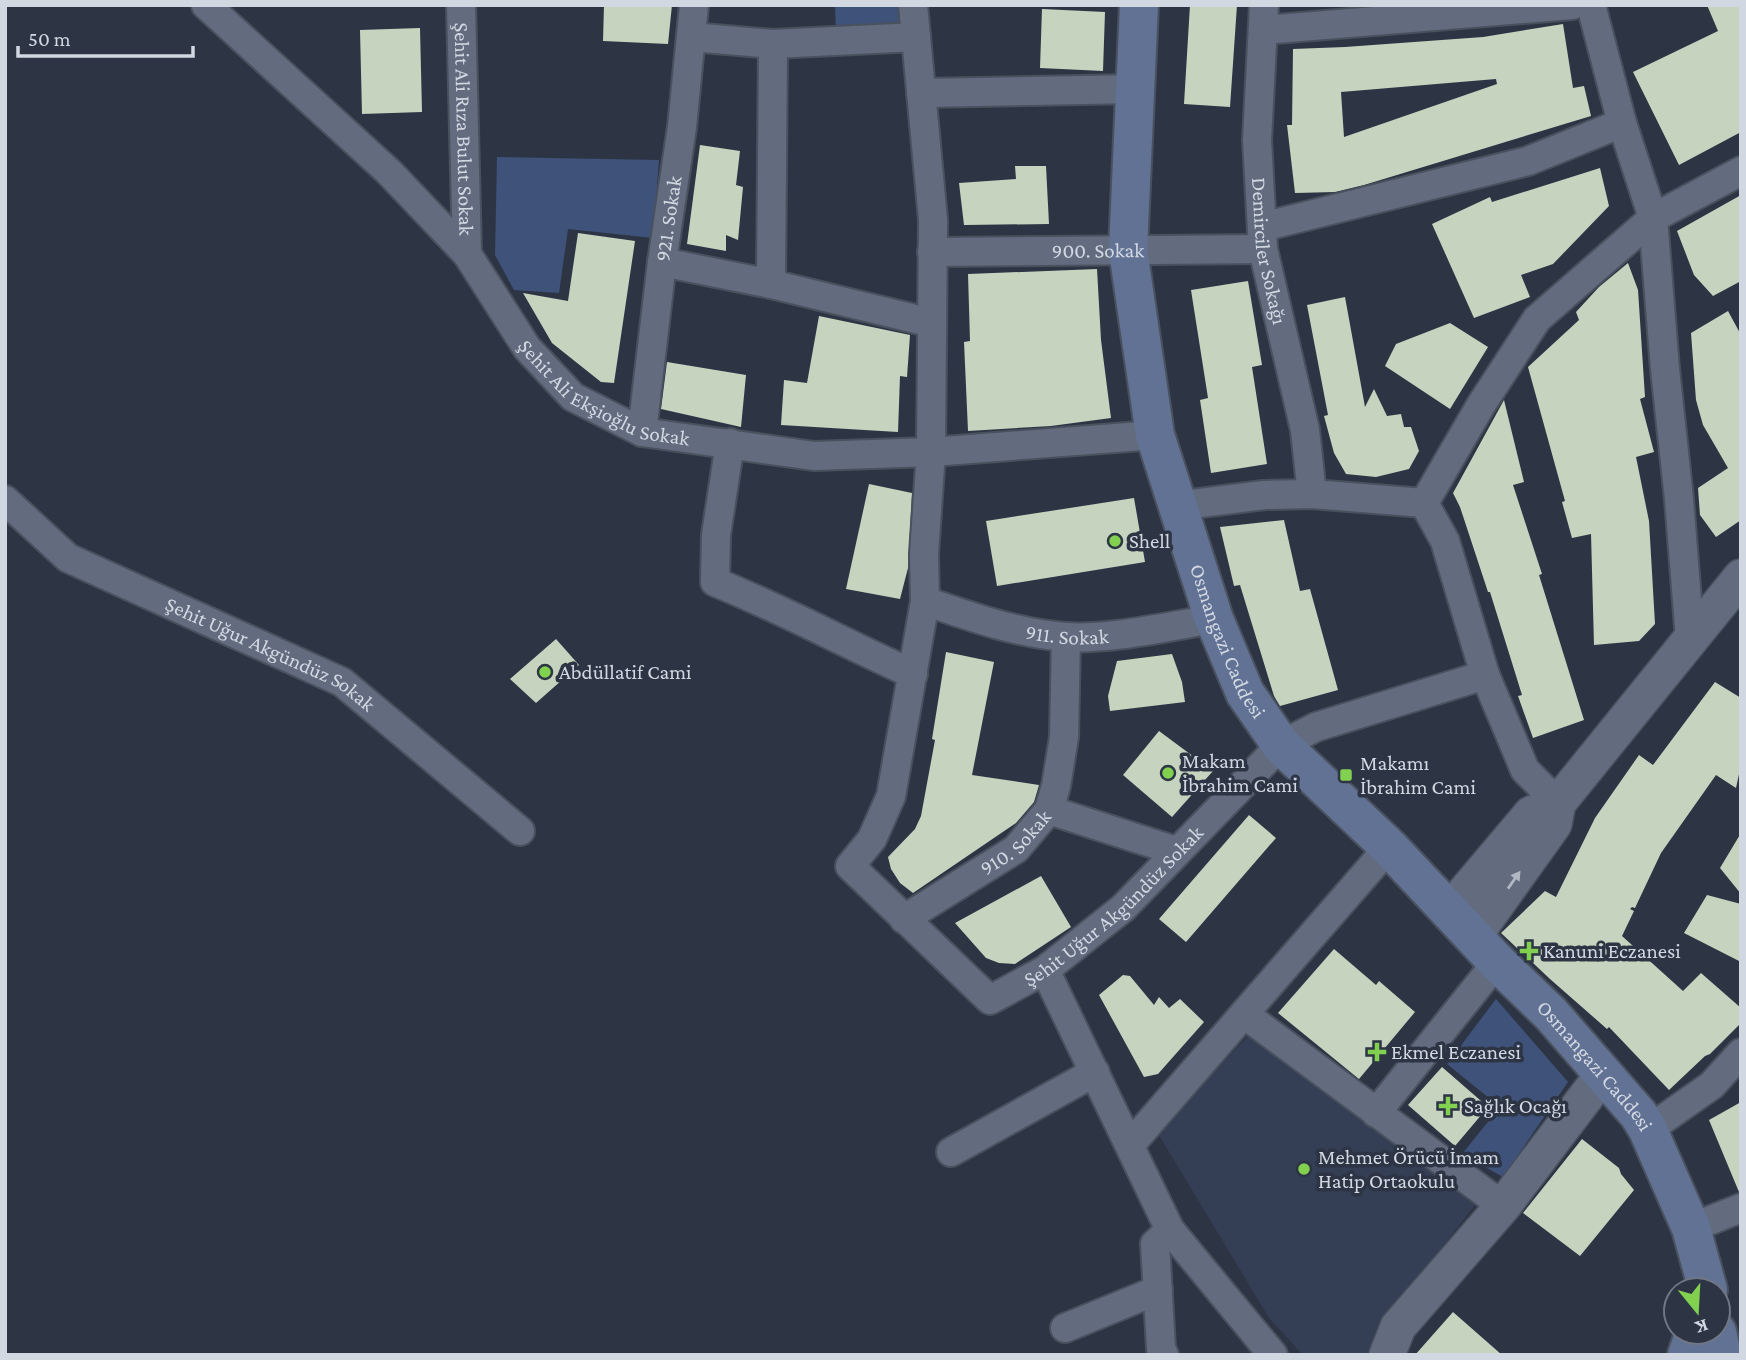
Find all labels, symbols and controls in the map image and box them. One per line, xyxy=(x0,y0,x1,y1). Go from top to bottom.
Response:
scale bar xyxy=(18,14,192,58)
street label: Şehit Ali Rıza Bulut Sokak xyxy=(449,22,479,236)
text: 50 m xyxy=(28,27,71,51)
street label: 921. Sokak xyxy=(650,174,687,263)
street label: Demirciler Sokağı xyxy=(1247,177,1292,327)
street label: 900. Sokak xyxy=(1052,238,1144,263)
street label: Şehit Ali Ekşioğlu Sokak xyxy=(513,335,691,451)
place label: Shell xyxy=(1129,529,1170,553)
marker: Shell xyxy=(1107,533,1123,549)
street label: Osmangazi Caddesi xyxy=(1185,561,1271,723)
street label: Şehit Uğur Akgündüz Sokak xyxy=(162,592,380,717)
street label: 911. Sokak xyxy=(1024,620,1110,649)
place label: Abdüllatif Cami xyxy=(559,660,692,684)
marker: Abdüllatif Cami xyxy=(537,664,553,680)
place label: Makam İbrahim Cami xyxy=(1182,749,1298,797)
place label: Makamı İbrahim Cami xyxy=(1360,751,1476,799)
marker: Makam İbrahim Cami xyxy=(1160,765,1176,781)
marker: Makamı İbrahim Cami xyxy=(1338,767,1354,783)
street label: 910. Sokak xyxy=(976,805,1056,880)
street label: Şehit Uğur Akgündüz Sokak xyxy=(1020,821,1208,991)
one-way arrow xyxy=(1506,871,1520,889)
place label: Kanuni Eczanesi xyxy=(1543,939,1681,963)
marker: Kanuni Eczanesi xyxy=(1521,943,1537,959)
street label: Osmangazi Caddesi xyxy=(1532,995,1658,1136)
place label: Ekmel Eczanesi xyxy=(1391,1040,1521,1064)
marker: Ekmel Eczanesi xyxy=(1369,1044,1385,1060)
place label: Sağlık Ocağı xyxy=(1464,1094,1567,1118)
marker: Sağlık Ocağı xyxy=(1438,1096,1458,1116)
place label: Mehmet Örücü İmam Hatip Ortaokulu xyxy=(1318,1145,1499,1193)
marker: Mehmet Örücü İmam Hatip Ortaokulu xyxy=(1296,1161,1312,1177)
north arrow xyxy=(1662,1276,1732,1346)
text: K xyxy=(1692,1315,1711,1339)

